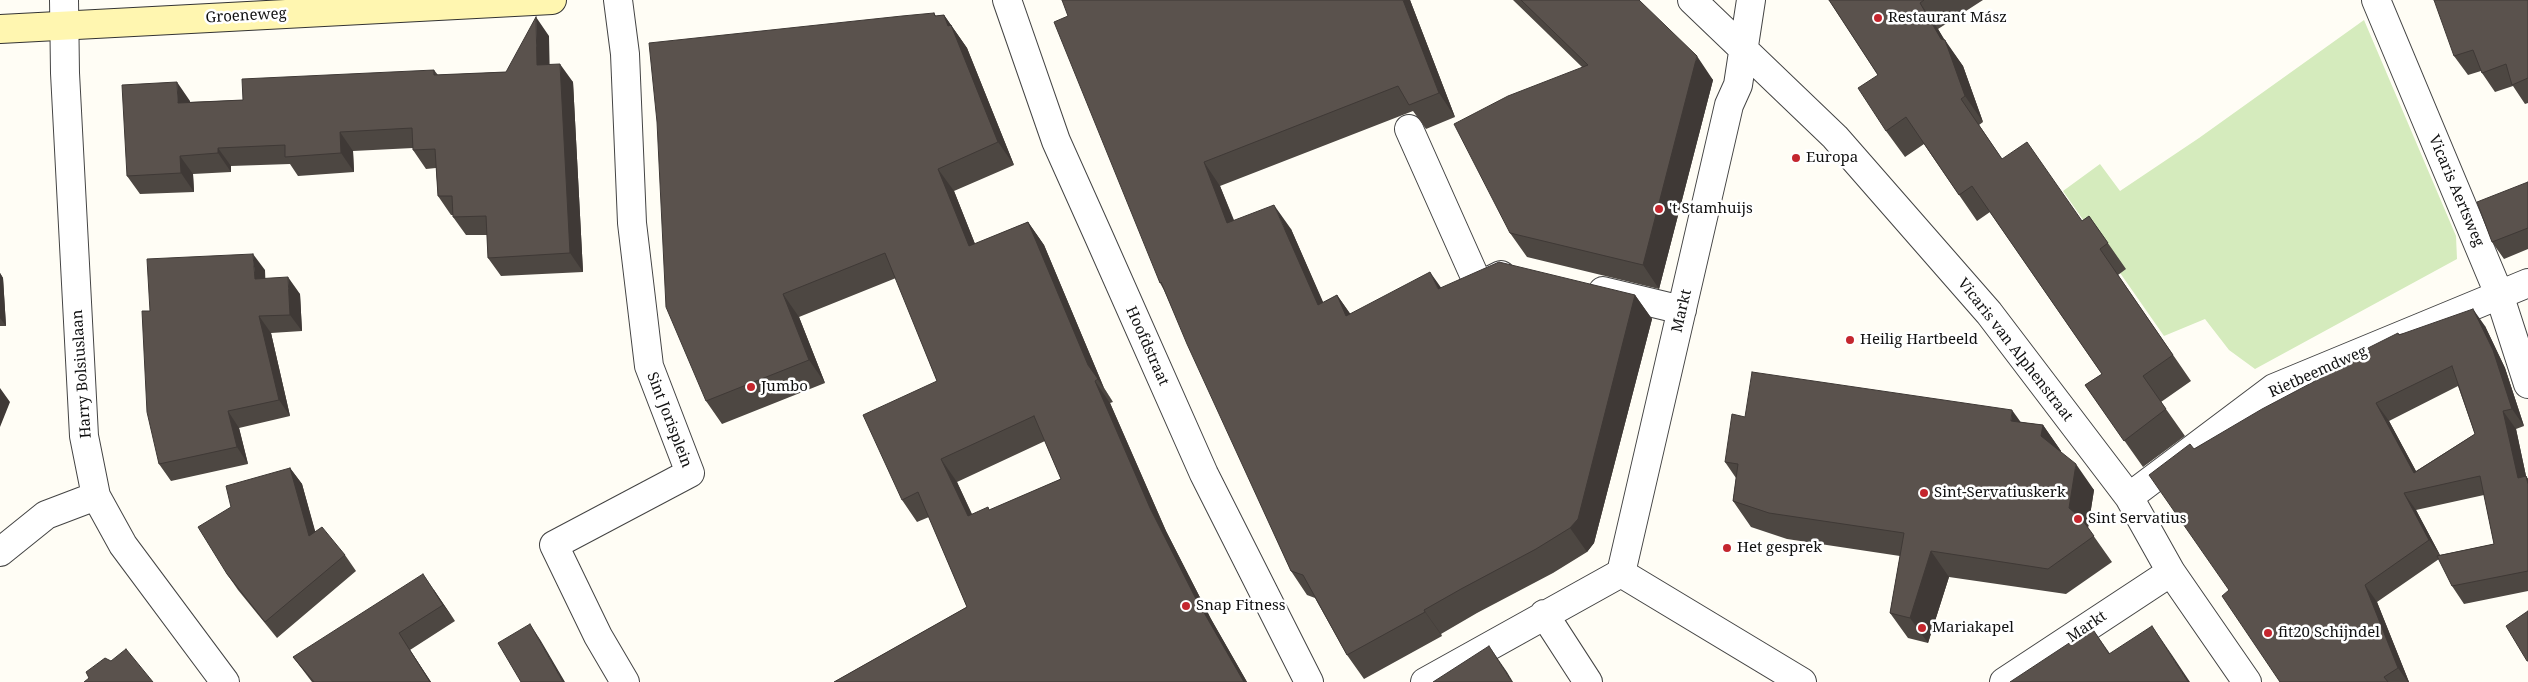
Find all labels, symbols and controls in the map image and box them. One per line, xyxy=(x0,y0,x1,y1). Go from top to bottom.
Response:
street label: Groeneweg xyxy=(205,5,287,27)
place label: Restaurant Mász xyxy=(1888,9,2007,27)
marker: Restaurant Mász xyxy=(1872,12,1884,24)
street label: Vicaris Aertsweg xyxy=(2424,132,2488,250)
place label: Europa xyxy=(1806,149,1858,167)
marker: Europa xyxy=(1790,152,1802,164)
place label: 't Stamhuijs xyxy=(1669,200,1753,218)
marker: 't Stamhuijs xyxy=(1653,203,1665,215)
street label: Vicaris van Alphenstraat xyxy=(1954,275,2076,425)
street label: Markt xyxy=(1668,288,1696,334)
street label: Hoofdstraat xyxy=(1122,304,1172,388)
street label: Harry Bolsiuslaan xyxy=(69,309,95,439)
place label: Heilig Hartbeeld xyxy=(1860,331,1978,349)
marker: Heilig Hartbeeld xyxy=(1844,334,1856,346)
street label: Rietbeemdweg xyxy=(2266,342,2370,402)
street label: Sint Jorisplein xyxy=(643,370,695,470)
place label: Jumbo xyxy=(761,378,808,396)
marker: Jumbo xyxy=(745,381,757,393)
place label: Sint-Servatiuskerk xyxy=(1934,484,2066,502)
marker: Sint-Servatiuskerk xyxy=(1918,487,1930,499)
place label: Sint Servatius xyxy=(2088,510,2187,528)
marker: Sint Servatius xyxy=(2072,513,2084,525)
place label: Het gesprek xyxy=(1737,539,1822,557)
marker: Het gesprek xyxy=(1721,542,1733,554)
place label: Snap Fitness xyxy=(1196,597,1286,615)
marker: Snap Fitness xyxy=(1180,600,1192,612)
street label: Markt xyxy=(2064,607,2110,647)
place label: Mariakapel xyxy=(1932,619,2014,637)
marker: Mariakapel xyxy=(1916,622,1928,634)
place label: fit20 Schijndel xyxy=(2278,624,2380,642)
marker: fit20 Schijndel xyxy=(2262,627,2274,639)

